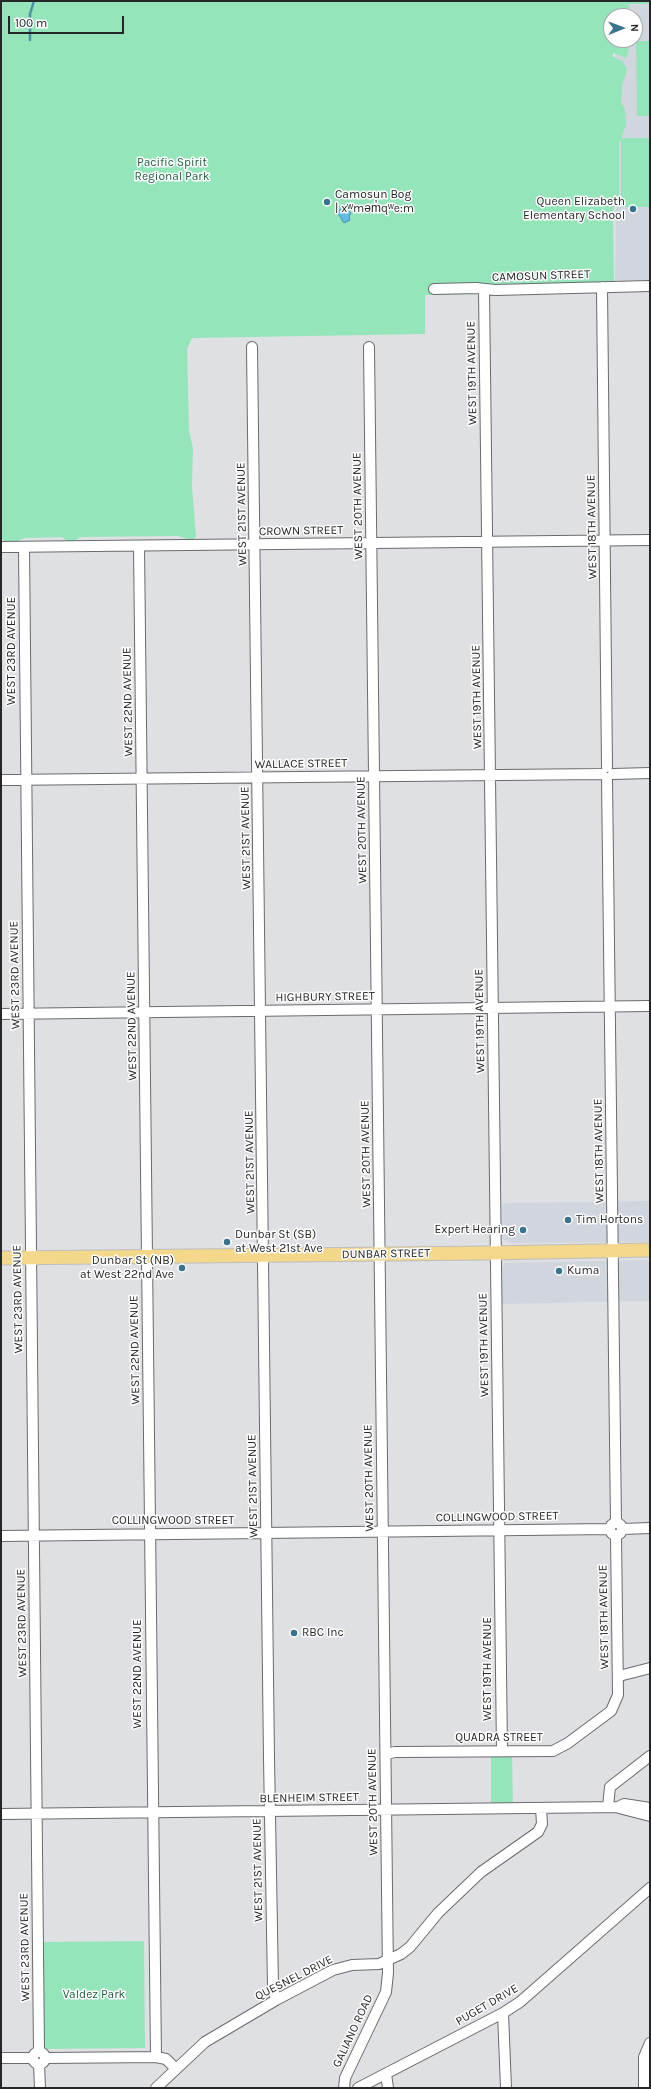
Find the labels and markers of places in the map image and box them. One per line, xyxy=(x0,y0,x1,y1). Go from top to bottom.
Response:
place label: Camosun Bog | xʷməm̓qʷe:m xyxy=(335,188,414,216)
place label: Queen Elizabeth Elementary School xyxy=(523,195,625,223)
marker: Camosun Bog | xʷməm̓qʷe:m xyxy=(322,197,332,207)
marker: Queen Elizabeth Elementary School xyxy=(628,204,638,214)
place label: Tim Hortons xyxy=(576,1213,643,1227)
marker: Tim Hortons xyxy=(563,1215,573,1225)
place label: Expert Hearing xyxy=(435,1223,515,1237)
marker: Expert Hearing xyxy=(518,1225,528,1235)
place label: Dunbar St (SB) at West 21st Ave xyxy=(235,1228,323,1256)
marker: Dunbar St (SB) at West 21st Ave xyxy=(222,1237,232,1247)
place label: Dunbar St (NB) at West 22nd Ave xyxy=(80,1254,174,1282)
marker: Dunbar St (NB) at West 22nd Ave xyxy=(177,1263,187,1273)
place label: Kuma xyxy=(567,1264,599,1278)
marker: Kuma xyxy=(554,1266,564,1276)
place label: RBC Inc xyxy=(302,1626,344,1640)
marker: RBC Inc xyxy=(289,1628,299,1638)

